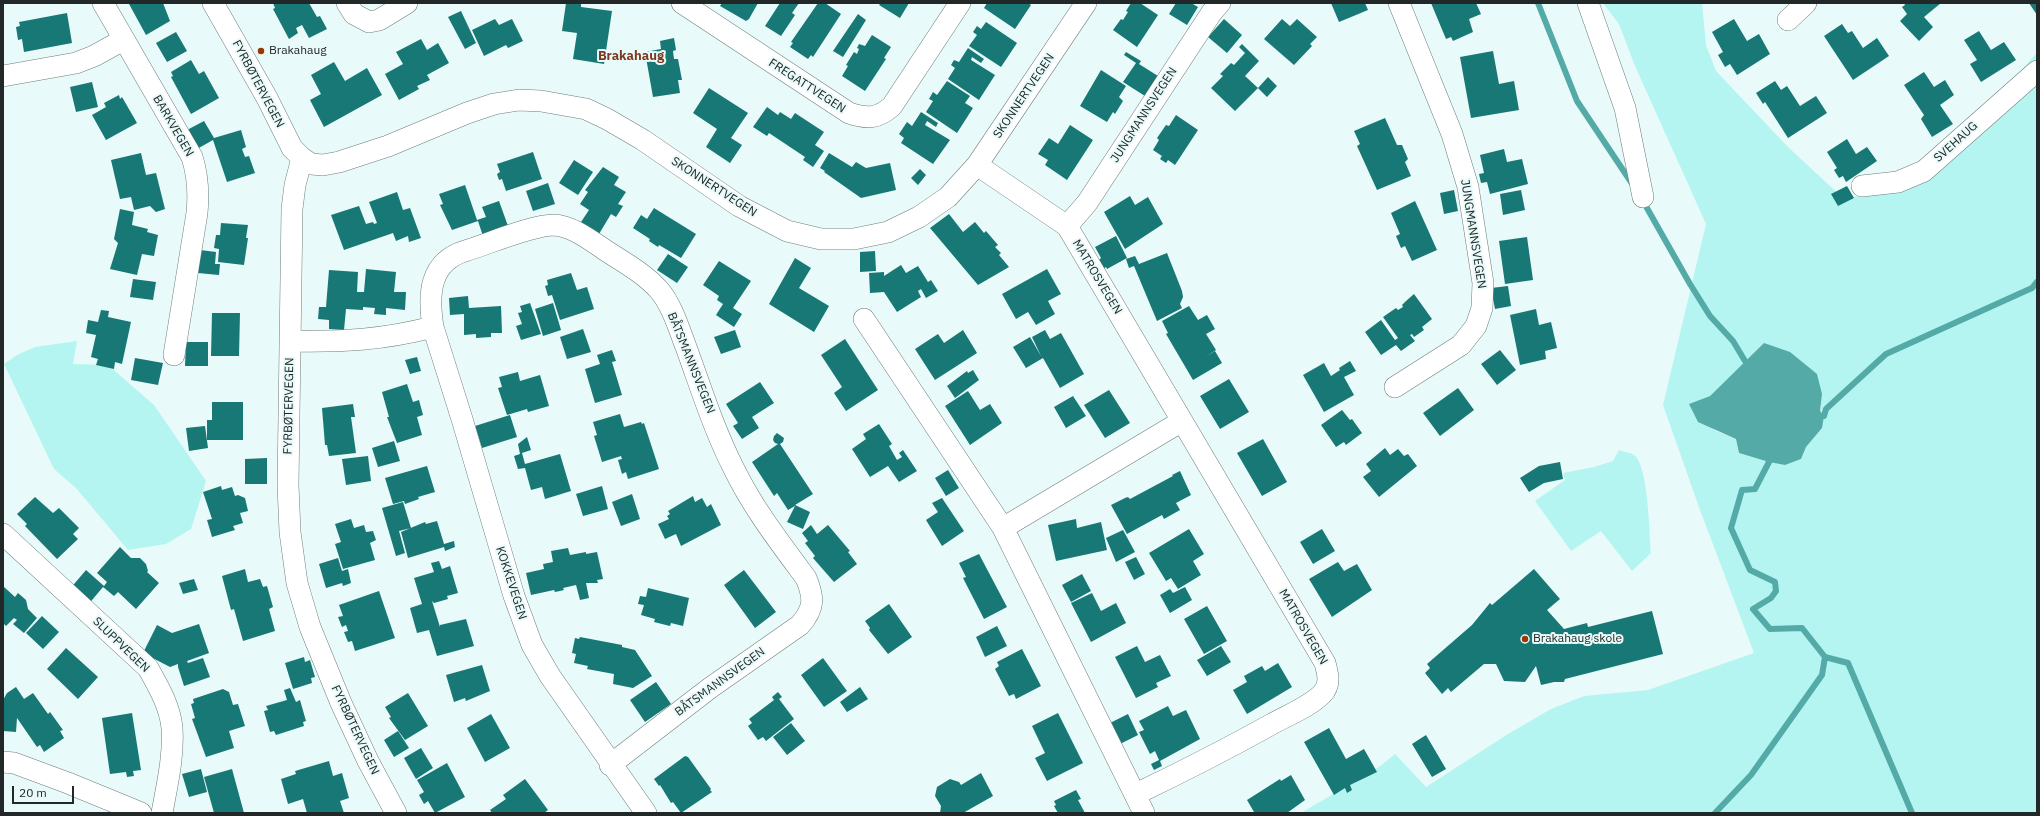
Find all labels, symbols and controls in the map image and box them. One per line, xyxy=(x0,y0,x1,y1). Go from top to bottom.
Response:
street label: FYRBØTERVEGEN xyxy=(229,38,287,130)
place label: Brakahaug xyxy=(269,44,327,58)
marker: Brakahaug xyxy=(256,46,266,56)
district label: Brakahaug xyxy=(598,48,664,64)
street label: SKONNERTVEGEN xyxy=(990,51,1058,141)
street label: FREGATTVEGEN xyxy=(766,56,848,116)
street label: JUNGMANNSVEGEN xyxy=(1108,65,1180,165)
street label: BARKVEGEN xyxy=(150,93,196,159)
street label: SVEHAUG xyxy=(1931,119,1981,165)
street label: SKONNERTVEGEN xyxy=(668,154,760,220)
street label: JUNGMANNSVEGEN xyxy=(1457,178,1489,290)
street label: MATROSVEGEN xyxy=(1069,237,1125,317)
street label: BÅTSMANNSVEGEN xyxy=(664,310,718,416)
street label: FYRBØTERVEGEN xyxy=(281,357,297,455)
street label: KOKKEVEGEN xyxy=(492,545,530,621)
street label: MATROSVEGEN xyxy=(1276,587,1330,667)
street label: SLUPPVEGEN xyxy=(90,614,152,676)
place label: Brakahaug skole xyxy=(1533,632,1622,646)
marker: Brakahaug skole xyxy=(1520,634,1530,644)
street label: BÅTSMANNSVEGEN xyxy=(672,644,768,720)
street label: FYRBØTERVEGEN xyxy=(328,683,382,777)
scale bar xyxy=(14,778,76,804)
text: 20 m xyxy=(19,785,47,800)

